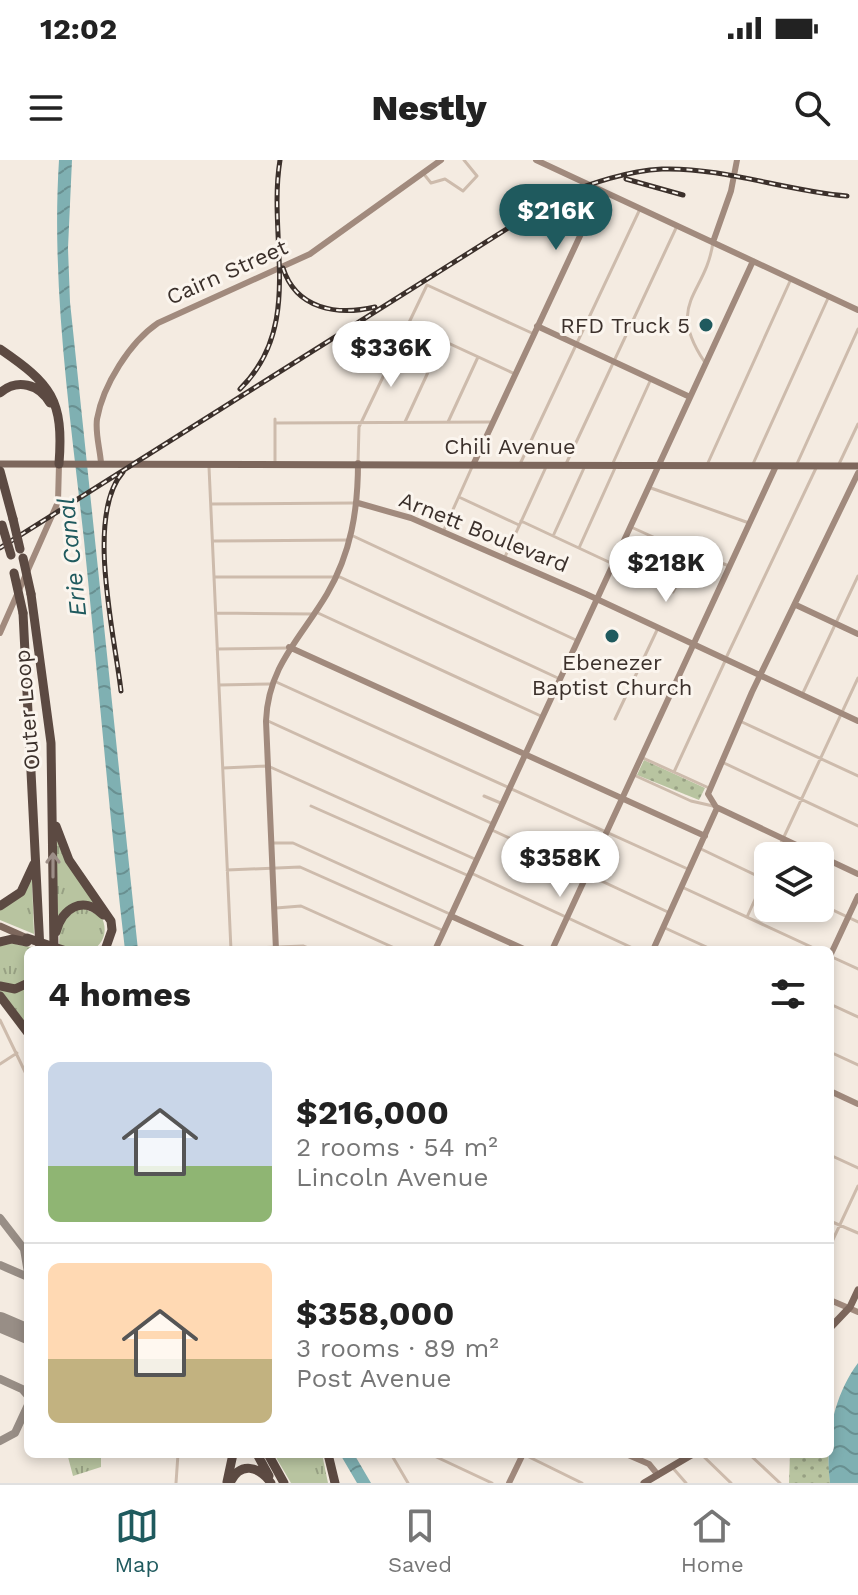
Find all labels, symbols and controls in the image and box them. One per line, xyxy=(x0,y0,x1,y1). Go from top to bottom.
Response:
text: 12:02 xyxy=(40,11,117,46)
icon: menu xyxy=(24,86,68,130)
icon: search xyxy=(790,86,834,130)
text: Nestly xyxy=(371,87,487,129)
pin: $216K xyxy=(500,184,612,252)
text: $216K xyxy=(517,195,595,225)
street label: Cairn Street xyxy=(163,234,291,310)
place label: RFD Truck 5 xyxy=(560,313,690,338)
marker: RFD Truck 5 xyxy=(697,316,715,334)
pin: $336K xyxy=(335,321,447,389)
text: $336K xyxy=(350,332,432,362)
street label: Chili Avenue xyxy=(444,434,576,459)
street label: Arnett Boulevard xyxy=(396,487,572,577)
water label: Erie Canal xyxy=(52,496,92,618)
pin: $218K xyxy=(610,536,722,604)
text: $218K xyxy=(627,547,705,577)
marker: Ebenezer Baptist Church xyxy=(603,627,621,645)
street label: Outer Loop xyxy=(9,649,45,771)
place label: Ebenezer Baptist Church xyxy=(532,650,692,700)
pin: $358K xyxy=(504,831,616,899)
text: $358K xyxy=(519,842,601,872)
map controls xyxy=(754,842,834,922)
button: layers xyxy=(754,842,834,922)
one-way arrow xyxy=(45,852,61,879)
icon: filters xyxy=(766,972,810,1016)
text: 4 homes xyxy=(48,974,191,1014)
text: $216,000 xyxy=(296,1092,449,1132)
icon: home xyxy=(112,1094,208,1190)
text: 2 rooms · 54 m² xyxy=(296,1132,498,1162)
text: Lincoln Avenue xyxy=(296,1162,489,1192)
text: $358,000 xyxy=(296,1293,454,1333)
icon: home xyxy=(112,1295,208,1391)
text: 3 rooms · 89 m² xyxy=(296,1333,499,1363)
text: Post Avenue xyxy=(296,1363,452,1393)
tab: Map xyxy=(114,1504,159,1577)
tab: Saved xyxy=(388,1504,452,1577)
tab: Home xyxy=(681,1504,744,1577)

